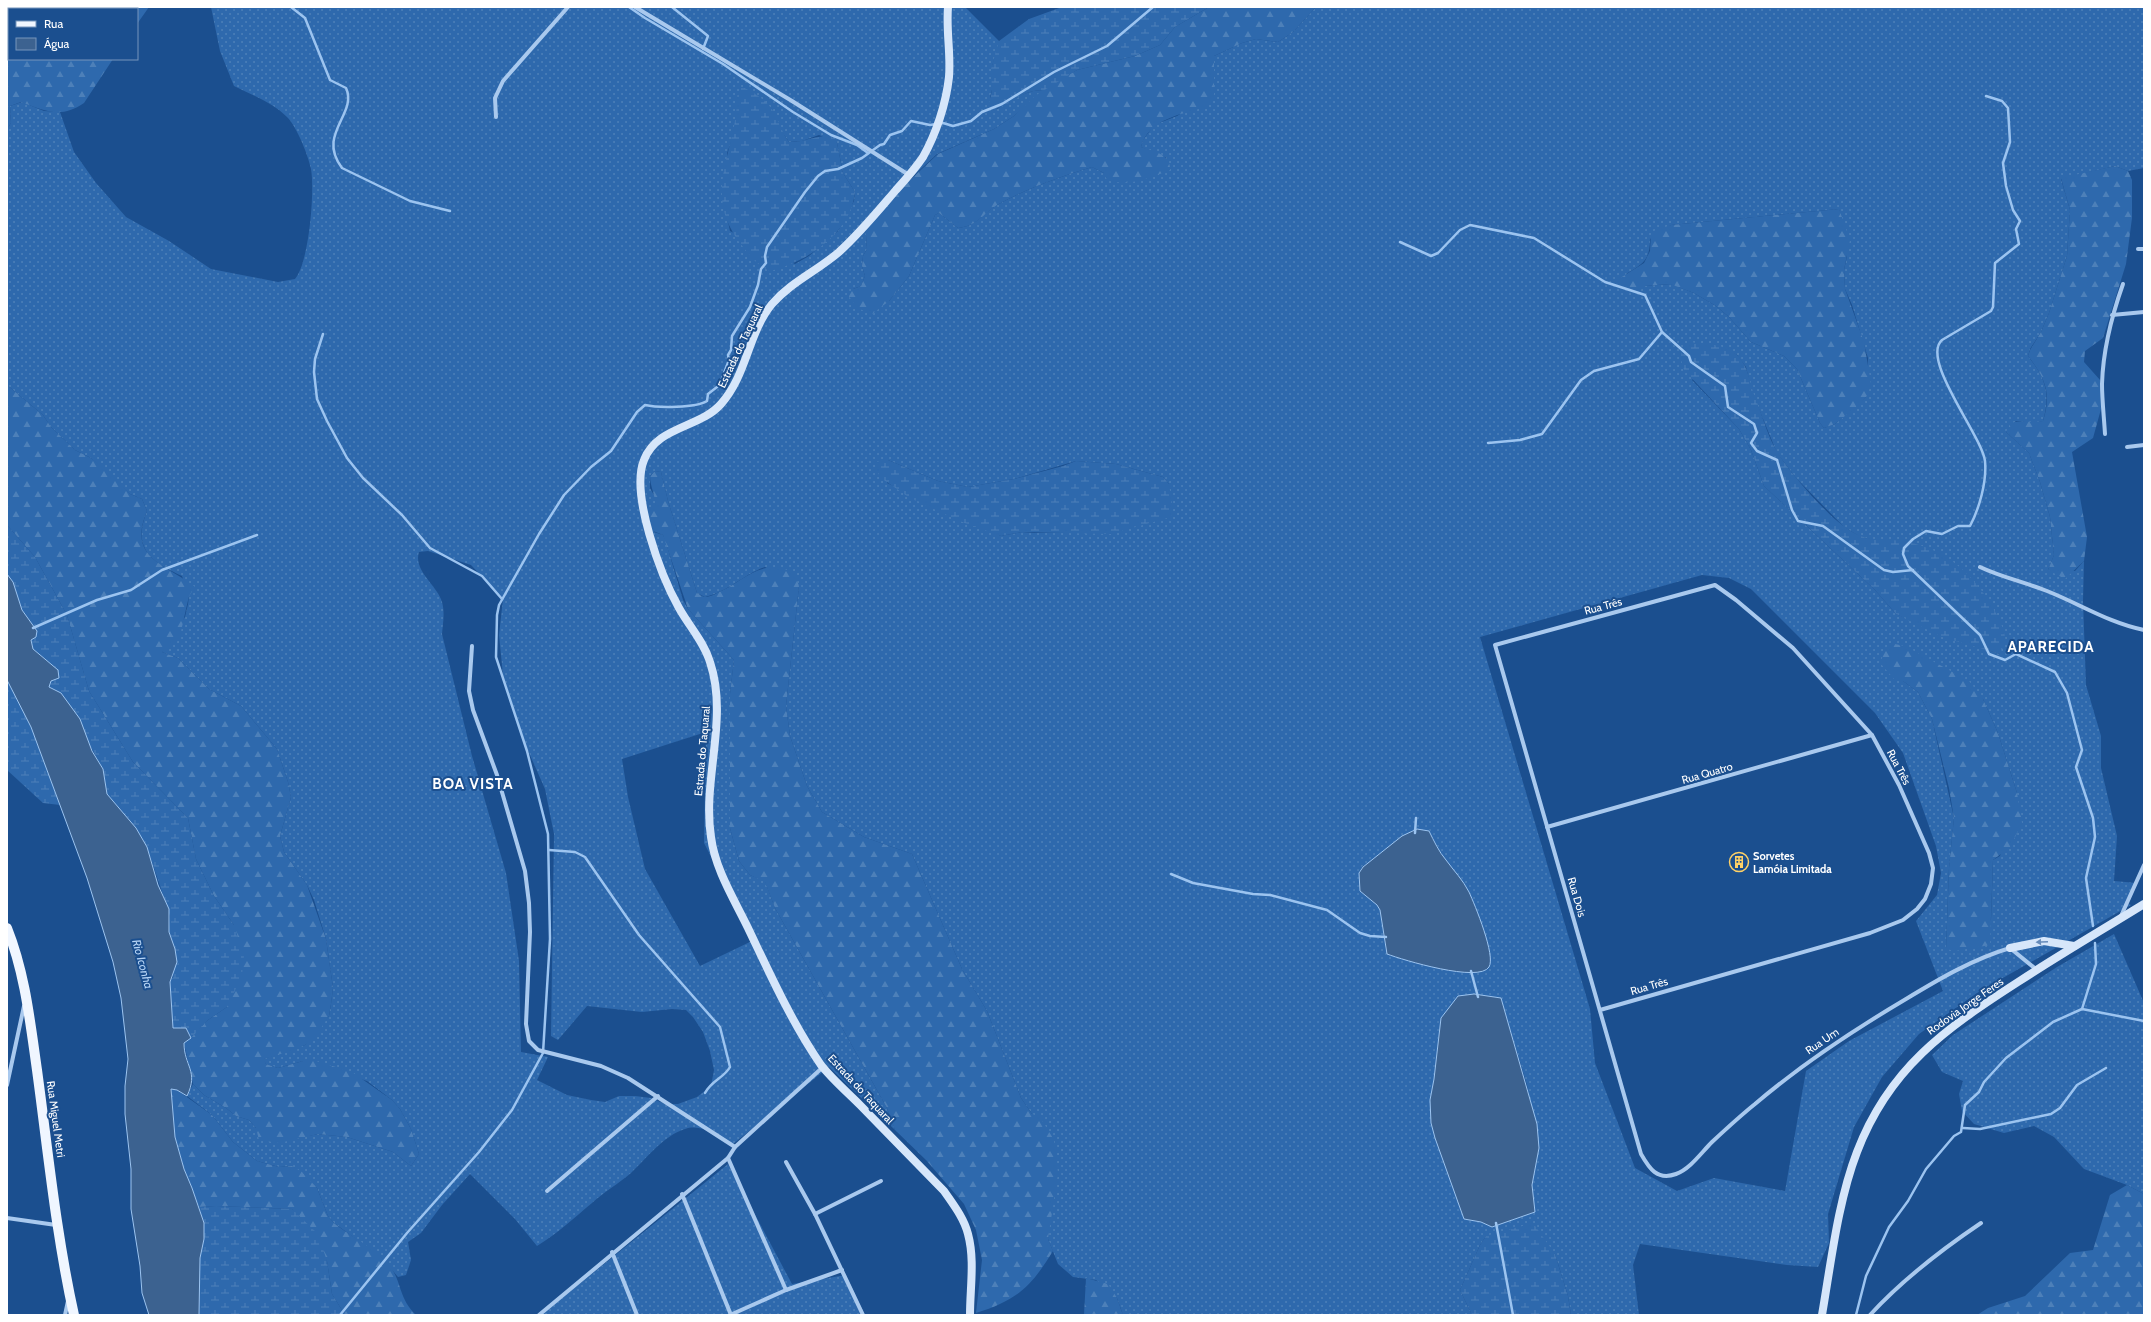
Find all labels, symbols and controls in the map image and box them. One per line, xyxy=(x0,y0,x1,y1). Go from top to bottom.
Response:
legend xyxy=(8,8,138,60)
text: Rua xyxy=(44,16,63,31)
text: Água xyxy=(44,36,70,51)
street label: Estrada do Taquaral xyxy=(715,302,766,390)
street label: Rua Três xyxy=(1583,594,1624,618)
district label: APARECIDA xyxy=(2007,638,2095,656)
street label: Estrada do Taquaral xyxy=(691,705,713,797)
street label: Rua Três xyxy=(1884,747,1914,788)
street label: Rua Quatro xyxy=(1680,759,1734,787)
district label: BOA VISTA xyxy=(432,775,514,793)
place label: Sorvetes Lamóia Limitada xyxy=(1753,849,1832,876)
building icon: Sorvetes Lamóia Limitada xyxy=(1728,851,1750,873)
street label: Rua Dois xyxy=(1565,875,1589,919)
water label: Rio Iconha xyxy=(129,938,157,990)
one-way arrow xyxy=(2036,938,2048,945)
street label: Rua Três xyxy=(1629,974,1670,998)
street label: Rodovia Jorge Feres xyxy=(1924,974,2006,1038)
street label: Rua Um xyxy=(1803,1025,1842,1057)
street label: Estrada do Taquaral xyxy=(825,1051,897,1127)
street label: Rua Miguel Metri xyxy=(44,1080,68,1158)

